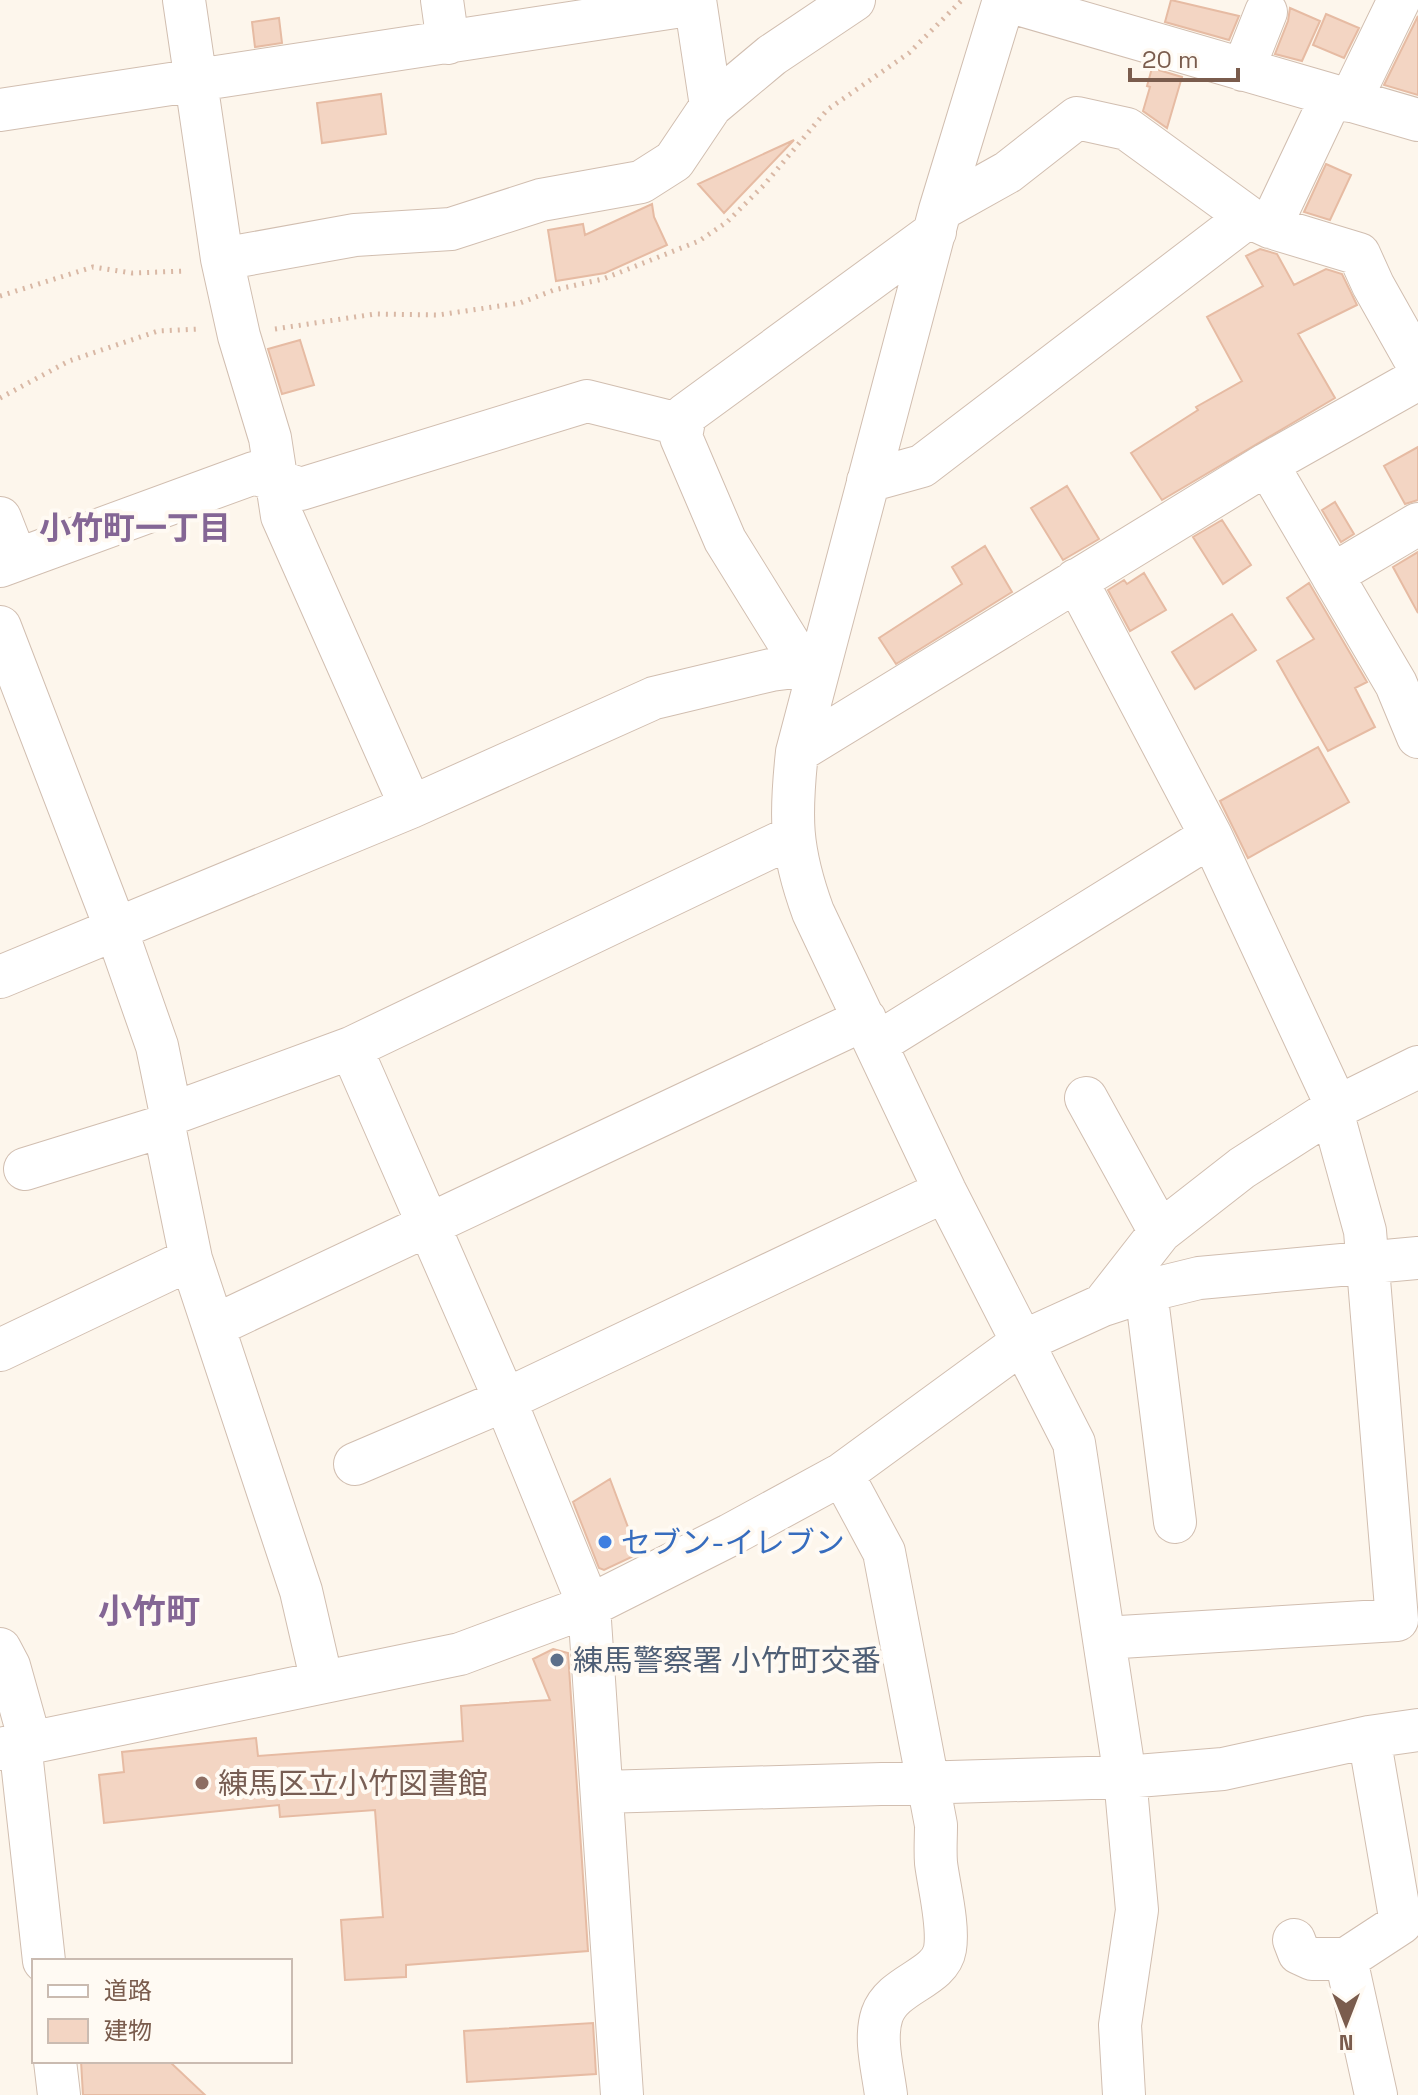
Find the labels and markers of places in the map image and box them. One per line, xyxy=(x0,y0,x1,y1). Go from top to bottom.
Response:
place label: セブン-イレブン xyxy=(621,1523,845,1562)
marker: セブン-イレブン xyxy=(596,1533,614,1551)
place label: 練馬警察署 小竹町交番 xyxy=(573,1641,881,1680)
marker: 練馬警察署 小竹町交番 xyxy=(548,1651,566,1669)
place label: 練馬区立小竹図書館 xyxy=(218,1764,488,1803)
marker: 練馬区立小竹図書館 xyxy=(193,1774,211,1792)

